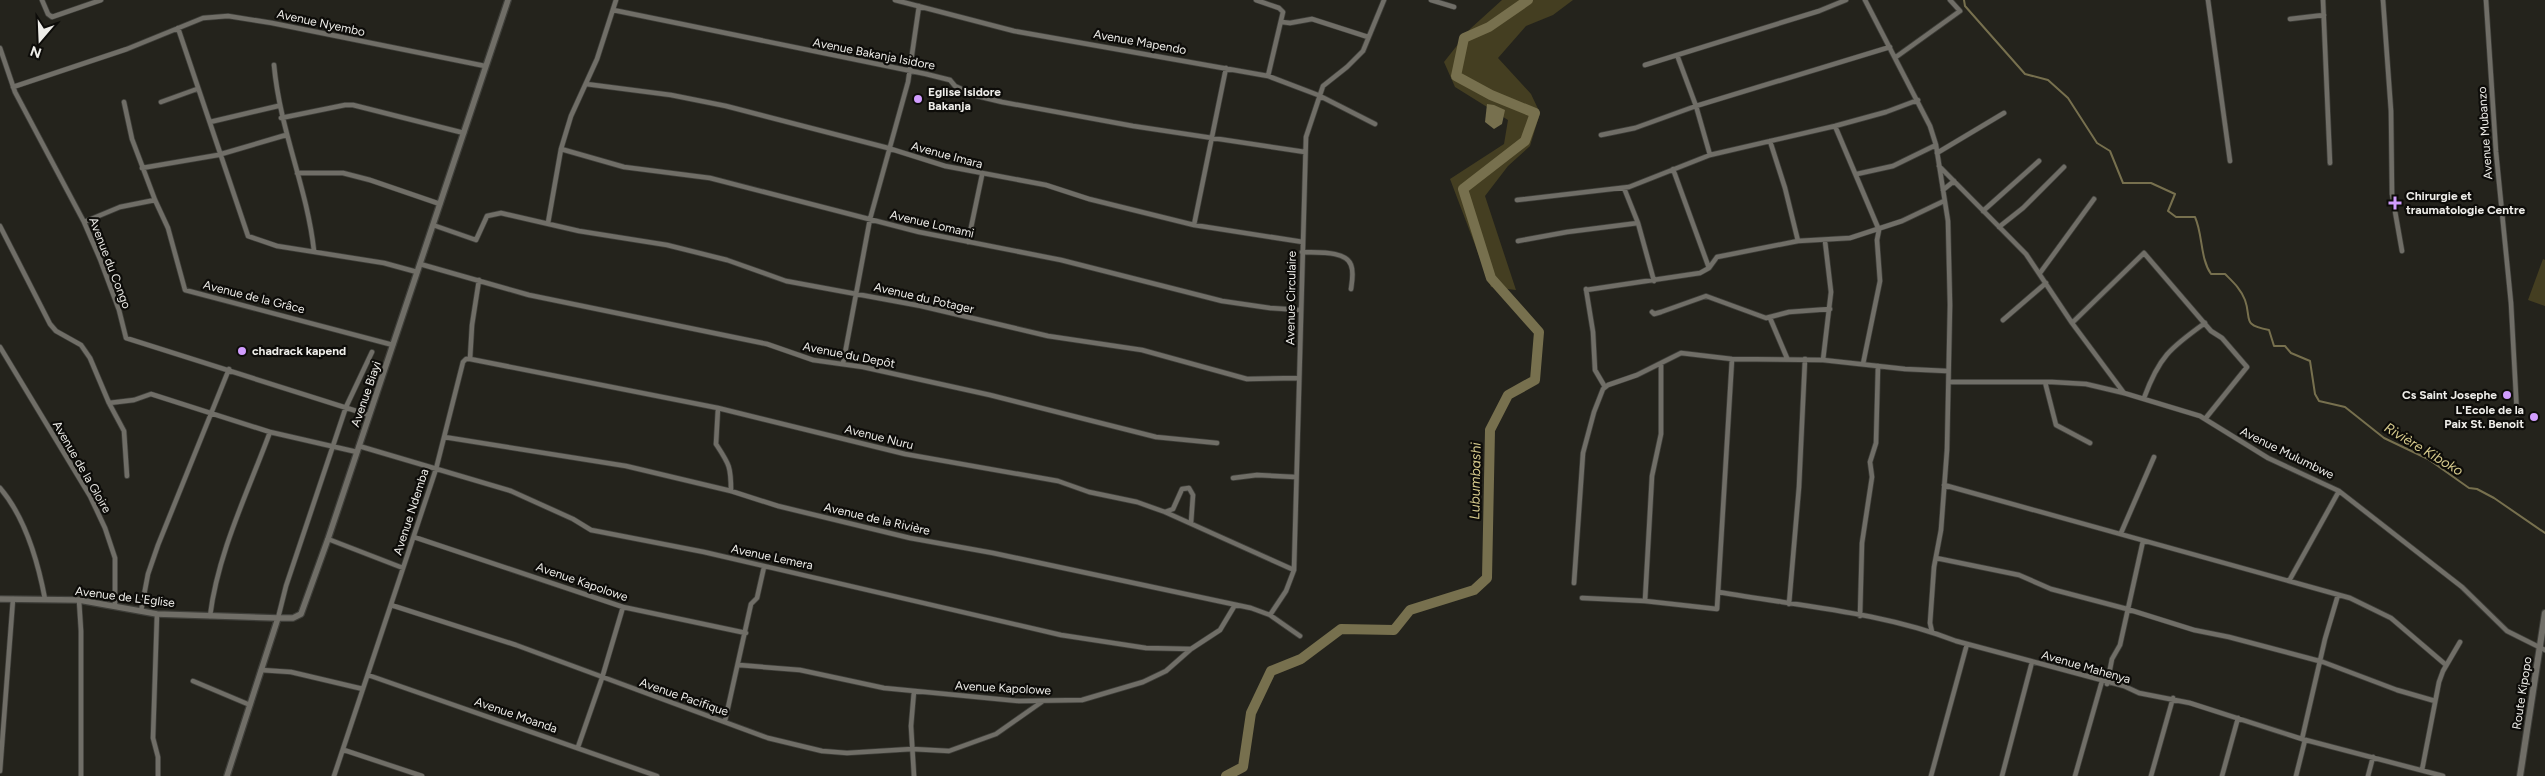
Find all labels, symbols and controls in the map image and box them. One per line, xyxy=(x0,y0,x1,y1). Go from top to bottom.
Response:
street label: Avenue Nyembo xyxy=(276,7,366,39)
north arrow xyxy=(15,15,65,65)
street label: Avenue Mapendo xyxy=(1092,27,1188,57)
street label: Avenue Bakanja Isidore xyxy=(812,35,937,73)
text: N xyxy=(28,42,44,62)
place label: Eglise Isidore Bakanja xyxy=(928,85,1001,113)
street label: Avenue Mubanzo xyxy=(2475,86,2495,180)
marker: Eglise Isidore Bakanja xyxy=(912,93,924,105)
street label: Avenue Imara xyxy=(910,139,984,171)
place label: Chirurgie et traumatologie Centre xyxy=(2406,189,2525,217)
marker: Chirurgie et traumatologie Centre xyxy=(2388,196,2402,210)
street label: Avenue Lomami xyxy=(888,207,976,241)
street label: Avenue du Congo xyxy=(86,215,134,311)
street label: Avenue Circulaire xyxy=(1283,250,1299,345)
street label: Avenue de la Grâce xyxy=(202,278,307,316)
street label: Avenue du Potager xyxy=(873,280,975,316)
street label: Avenue du Depôt xyxy=(802,339,897,371)
place label: chadrack kapend xyxy=(252,344,346,358)
marker: chadrack kapend xyxy=(236,345,248,357)
street label: Avenue Biayi xyxy=(348,359,384,429)
place label: Cs Saint Josephe xyxy=(2402,388,2497,402)
marker: Cs Saint Josephe xyxy=(2501,389,2513,401)
place label: L'Ecole de la Paix St. Benoit xyxy=(2444,403,2524,431)
marker: L'Ecole de la Paix St. Benoit xyxy=(2528,411,2540,423)
street label: Avenue de la Gloire xyxy=(50,418,114,516)
water label: Rivière Kiboko xyxy=(2381,419,2466,480)
street label: Avenue Nuru xyxy=(843,422,915,452)
street label: Avenue Mulumbwe xyxy=(2238,424,2337,482)
water label: Lubumbashi xyxy=(1466,442,1485,520)
street label: Avenue Ndemba xyxy=(390,467,432,557)
street label: Avenue de la Rivière xyxy=(823,500,932,538)
street label: Avenue Lemera xyxy=(730,541,814,573)
street label: Avenue Kapolowe xyxy=(534,560,630,604)
street label: Avenue de L'Eglise xyxy=(74,584,176,610)
street label: Avenue Mahenya xyxy=(2040,648,2132,686)
street label: Route Kipopo xyxy=(2509,656,2535,730)
street label: Avenue Pacifique xyxy=(638,675,731,719)
street label: Avenue Kapolowe xyxy=(955,678,1052,698)
street label: Avenue Moanda xyxy=(473,694,559,736)

